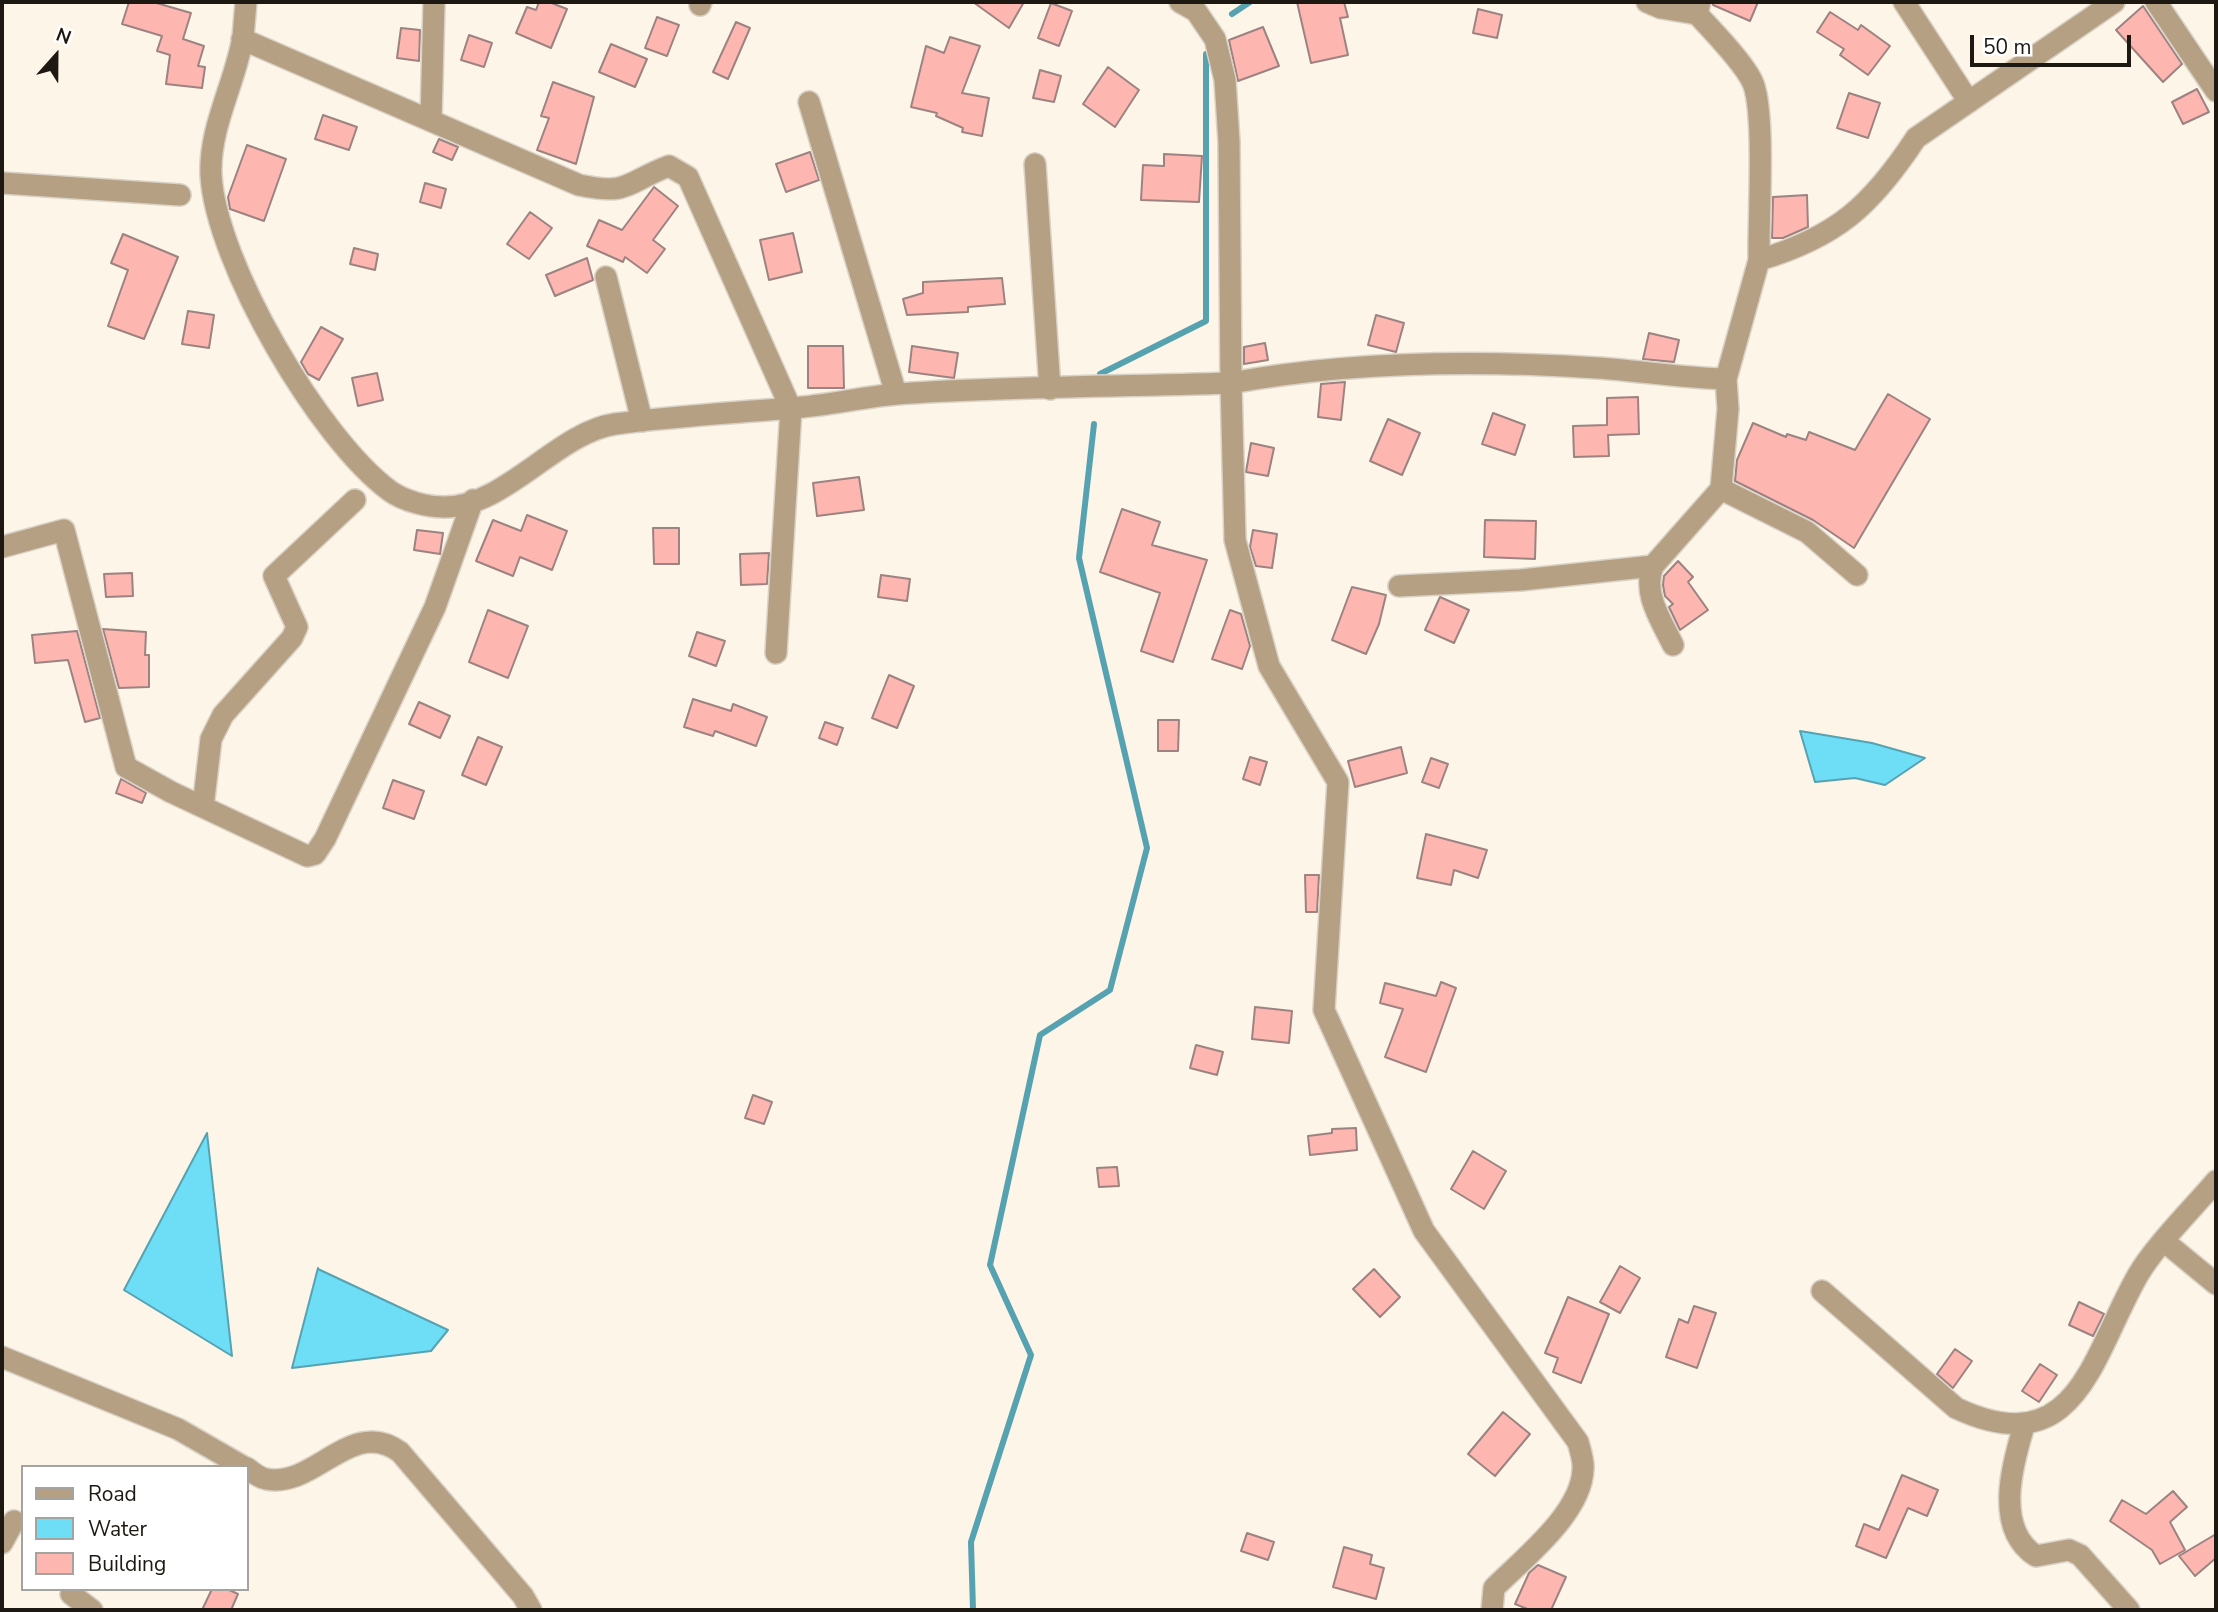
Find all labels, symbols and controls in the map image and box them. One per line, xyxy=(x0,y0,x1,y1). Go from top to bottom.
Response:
north arrow xyxy=(21,21,91,91)
scale bar xyxy=(1973,21,2134,65)
text: N xyxy=(52,22,75,51)
text: 50 m xyxy=(1983,33,2032,61)
legend xyxy=(21,1465,248,1591)
text: Road xyxy=(88,1480,137,1508)
text: Water xyxy=(88,1515,147,1543)
text: Building xyxy=(88,1550,166,1578)

